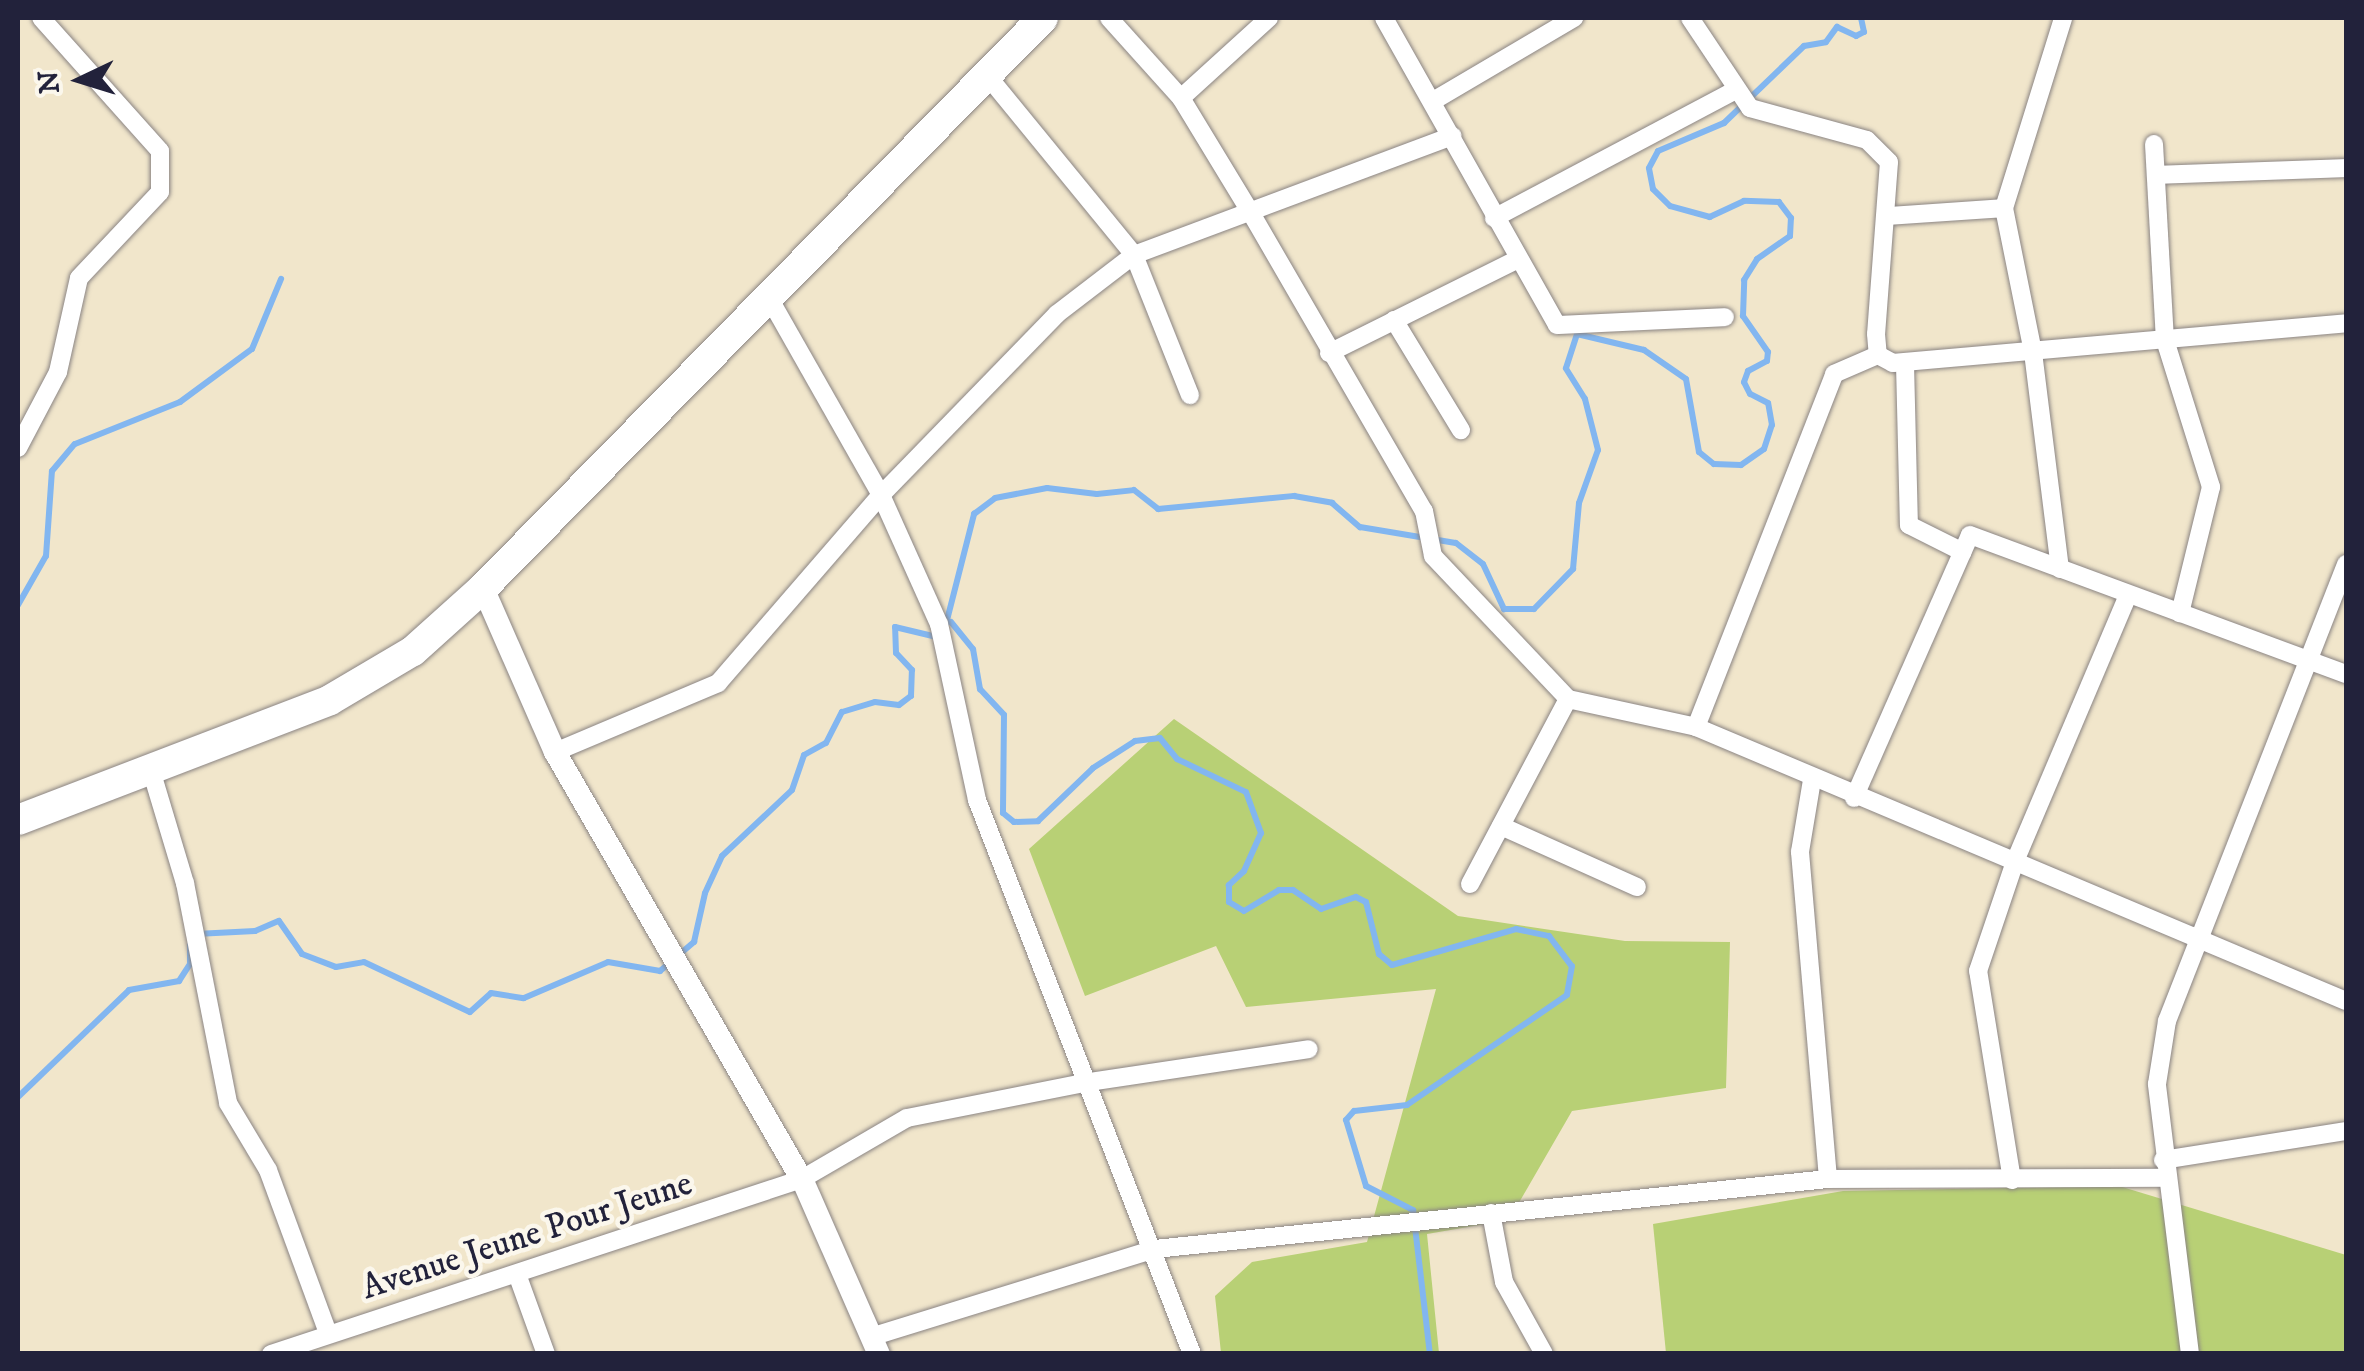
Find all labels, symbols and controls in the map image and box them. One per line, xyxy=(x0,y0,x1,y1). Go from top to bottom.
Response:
north arrow xyxy=(30,30,130,130)
text: N xyxy=(31,69,68,95)
street label: Avenue Jeune Pour Jeune xyxy=(357,1163,697,1309)

